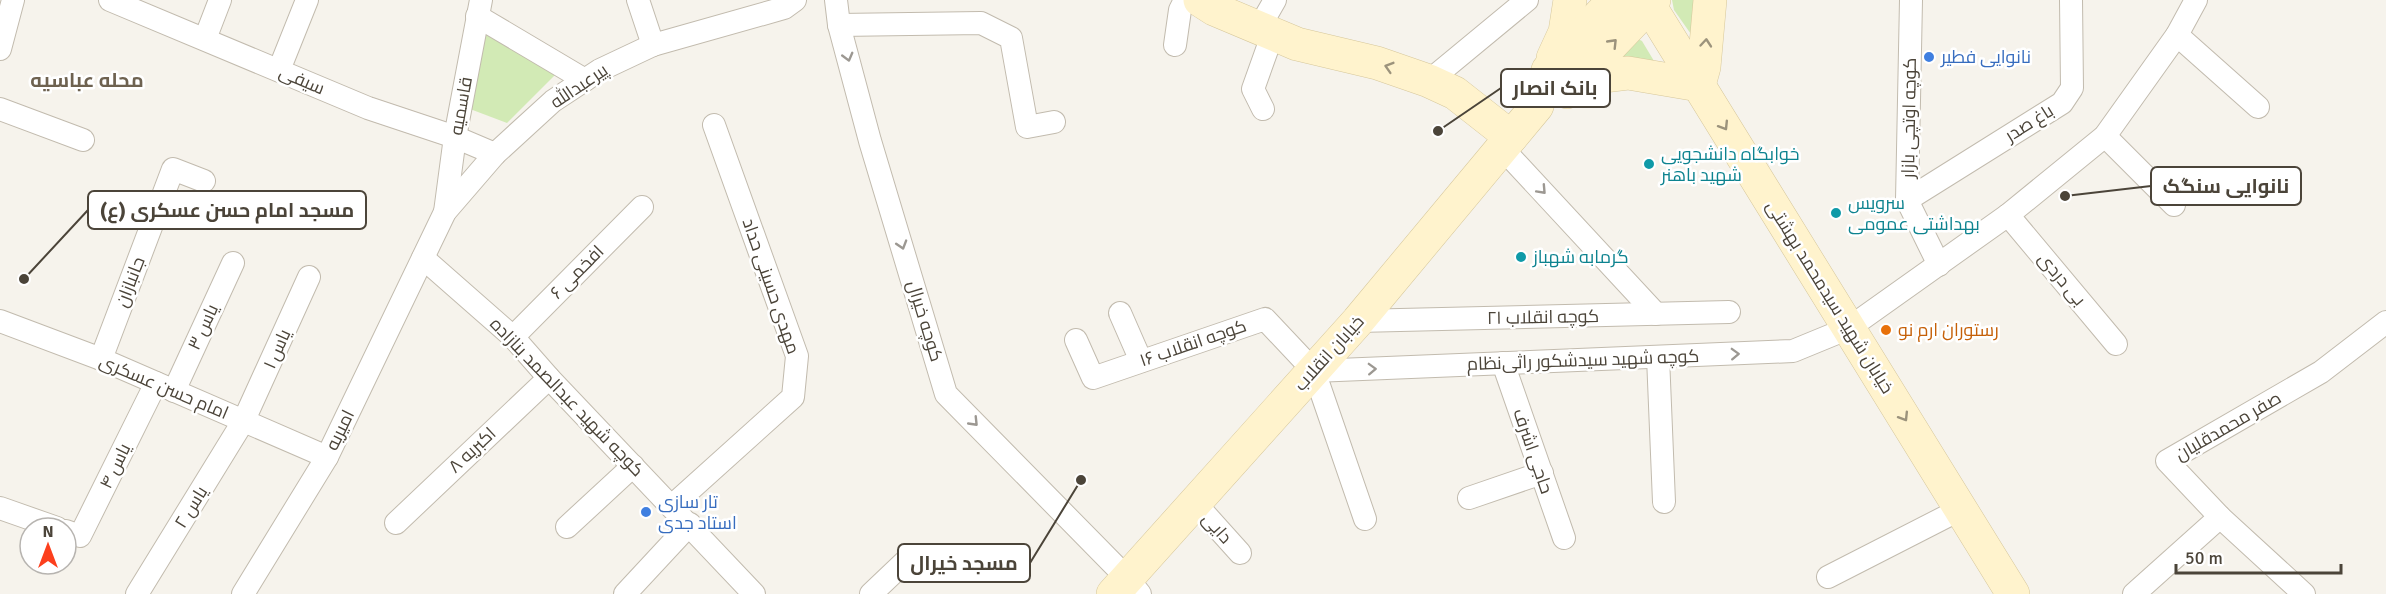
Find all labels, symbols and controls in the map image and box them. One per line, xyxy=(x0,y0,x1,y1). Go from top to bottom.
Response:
one-way arrow xyxy=(1699,39,1712,48)
one-way arrow xyxy=(1606,40,1617,51)
place label: نانوایی فطیر xyxy=(1940,46,2031,68)
marker: نانوایی فطیر xyxy=(1922,50,1936,64)
one-way arrow xyxy=(841,51,853,62)
street label: پیرعبدالله xyxy=(545,58,613,114)
street label: کوچه اوتچی بازار xyxy=(1897,58,1922,180)
street label: سیفی xyxy=(276,61,328,99)
one-way arrow xyxy=(1384,61,1395,74)
district label: محله عباسیه xyxy=(30,68,144,93)
callout: بانک انصار xyxy=(1501,69,1610,107)
street label: قاسمیه xyxy=(445,75,477,137)
text: بانک انصار xyxy=(1512,76,1598,101)
street label: باغ صدر xyxy=(2000,100,2058,148)
one-way arrow xyxy=(1717,120,1729,130)
place label: خوابگاه دانشجویی شهید باهنر xyxy=(1660,143,1799,186)
marker: خوابگاه دانشجویی شهید باهنر xyxy=(1642,157,1656,171)
callout: نانوایی سنگک xyxy=(2151,167,2301,205)
text: نانوایی سنگک xyxy=(2163,174,2289,199)
one-way arrow xyxy=(1535,183,1546,194)
callout: مسجد امام حسن عسکری (ع) xyxy=(88,191,366,229)
place label: سرویس بهداشتی عمومی xyxy=(1848,192,1980,235)
street label: خیابان شهید سیدمحمد بهشتی xyxy=(1761,196,1899,398)
text: مسجد امام حسن عسکری (ع) xyxy=(100,198,354,224)
marker: سرویس بهداشتی عمومی xyxy=(1829,206,1843,220)
street label: مهدی حسینی حداد xyxy=(737,215,805,357)
one-way arrow xyxy=(895,239,907,250)
street label: افخمی ۶ xyxy=(545,240,609,304)
place label: گرمابه شهباز xyxy=(1532,246,1629,268)
street label: بی دردی xyxy=(2033,248,2091,310)
marker: گرمابه شهباز xyxy=(1514,250,1528,264)
street label: جانبازان xyxy=(110,254,150,310)
street label: کوچه خیرال xyxy=(901,278,948,364)
street label: یاس ۳ xyxy=(183,300,223,353)
street label: کوچه انقلاب ۲۱ xyxy=(1487,305,1599,330)
street label: خیابان انقلاب xyxy=(1289,311,1369,395)
street label: کوچه شهید عبدالصمد بنازاده xyxy=(485,313,649,482)
street label: کوچه انقلاب ۱۶ xyxy=(1137,314,1250,373)
place label: رستوران ارم نو xyxy=(1898,319,1999,342)
marker: رستوران ارم نو xyxy=(1879,323,1893,337)
street label: یاس ۱ xyxy=(259,325,296,372)
street label: کوچه شهید سیدشکور راثی‌نظام xyxy=(1466,345,1700,376)
one-way arrow xyxy=(1730,347,1739,360)
street label: امام حسن عسکری xyxy=(96,350,232,425)
one-way arrow xyxy=(1368,362,1377,375)
street label: صفر محمدقلیان xyxy=(2171,387,2285,465)
street label: امیریه xyxy=(321,406,359,454)
street label: حاجی اشرف xyxy=(1508,406,1558,496)
one-way arrow xyxy=(1897,410,1908,421)
one-way arrow xyxy=(967,415,978,425)
street label: اکبریه ۸ xyxy=(444,422,500,478)
street label: یاس ۴ xyxy=(95,440,135,492)
street label: یاس ۲ xyxy=(170,482,212,532)
place label: تار سازی استاد جدی xyxy=(658,491,737,534)
marker: تار سازی استاد جدی xyxy=(639,505,653,519)
street label: دایی xyxy=(1197,508,1237,548)
north arrow xyxy=(18,516,78,576)
text: N xyxy=(42,522,54,542)
scale bar xyxy=(2176,537,2341,575)
callout: مسجد خیرال xyxy=(898,544,1030,582)
text: 50 m xyxy=(2185,547,2223,569)
text: مسجد خیرال xyxy=(910,551,1018,576)

